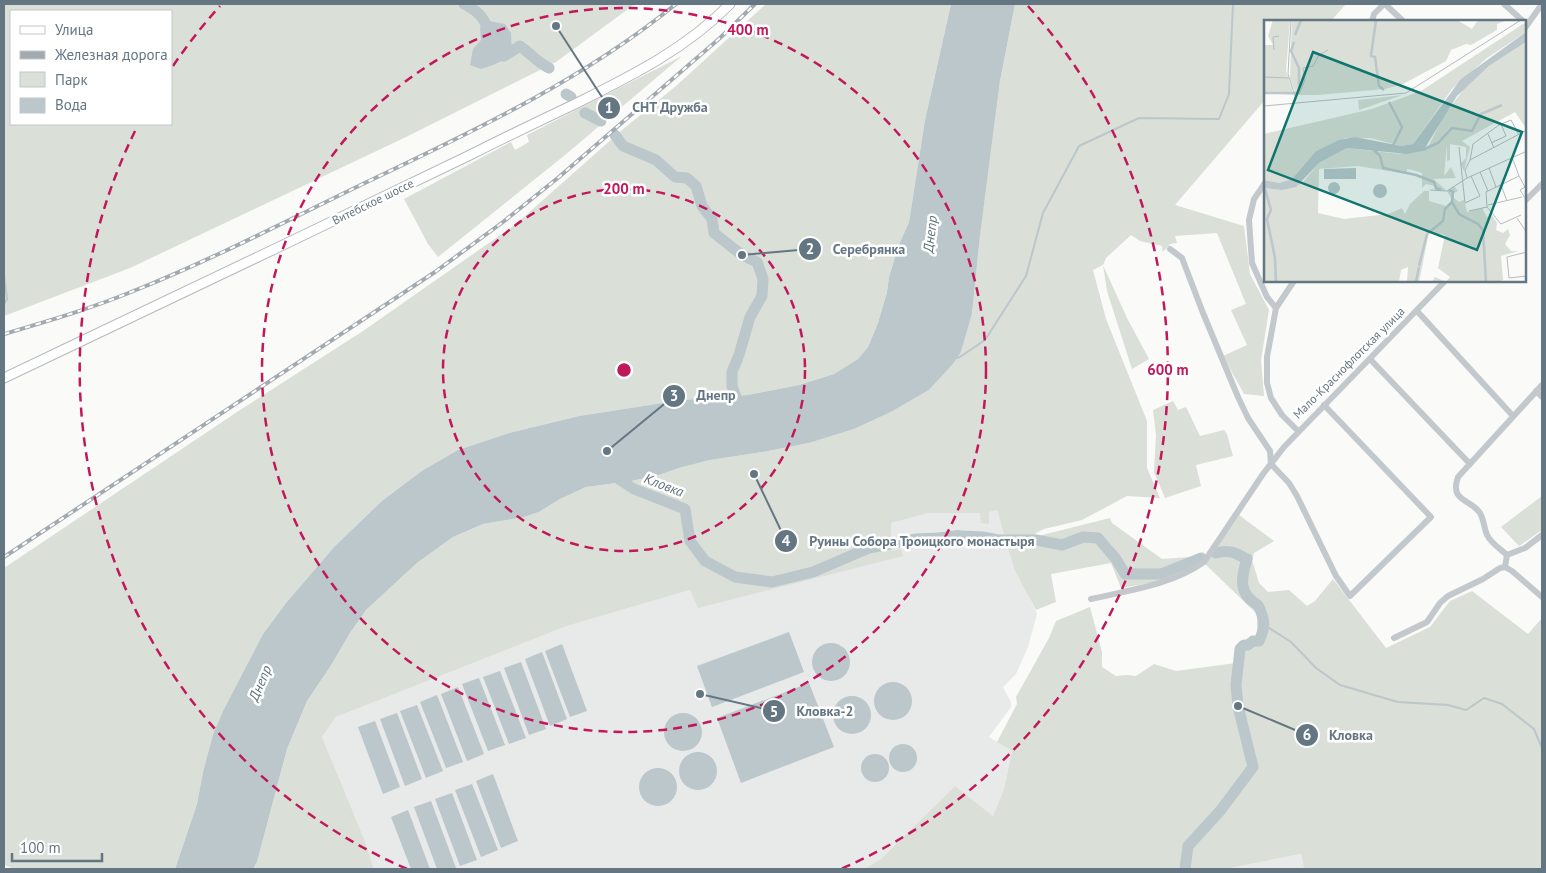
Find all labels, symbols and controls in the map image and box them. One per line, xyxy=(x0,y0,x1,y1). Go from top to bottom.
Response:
legend xyxy=(10,10,172,125)
text: Улица xyxy=(55,20,93,39)
text: 400 m xyxy=(727,20,769,39)
inset map xyxy=(1264,20,1526,282)
text: Железная дорога xyxy=(54,45,168,64)
text: Парк xyxy=(55,70,88,89)
callout: СНТ Дружба xyxy=(597,93,718,122)
text: Вода xyxy=(55,95,87,114)
text: 1 xyxy=(605,98,613,117)
text: СНТ Дружба xyxy=(632,98,708,116)
street label: Витебское шоссе xyxy=(329,175,416,228)
text: 200 m xyxy=(603,179,645,198)
water label: Днепр xyxy=(919,214,941,255)
callout: Серебрянка xyxy=(798,235,916,264)
text: 2 xyxy=(806,239,814,258)
text: Серебрянка xyxy=(833,240,905,258)
street label: Мало-Краснофлотская улица xyxy=(1290,304,1408,422)
text: 600 m xyxy=(1147,360,1189,379)
centre of rings xyxy=(615,361,633,379)
callout: Днепр xyxy=(661,381,745,410)
text: 3 xyxy=(670,386,678,405)
text: Днепр xyxy=(696,386,736,404)
water label: Кловка xyxy=(642,469,687,501)
callout: Руины Собора Троицкого монастыря xyxy=(774,526,1045,555)
text: 4 xyxy=(782,531,791,550)
text: Руины Собора Троицкого монастыря xyxy=(809,532,1035,550)
water label: Днепр xyxy=(244,662,276,705)
callout: Кловка-2 xyxy=(761,697,863,726)
text: 5 xyxy=(770,702,778,721)
text: Кловка-2 xyxy=(797,702,853,720)
callout: Кловка xyxy=(1294,720,1383,749)
text: 6 xyxy=(1303,725,1311,744)
text: Кловка xyxy=(1329,726,1373,744)
scale bar xyxy=(12,830,102,862)
text: 100 m xyxy=(20,838,61,857)

